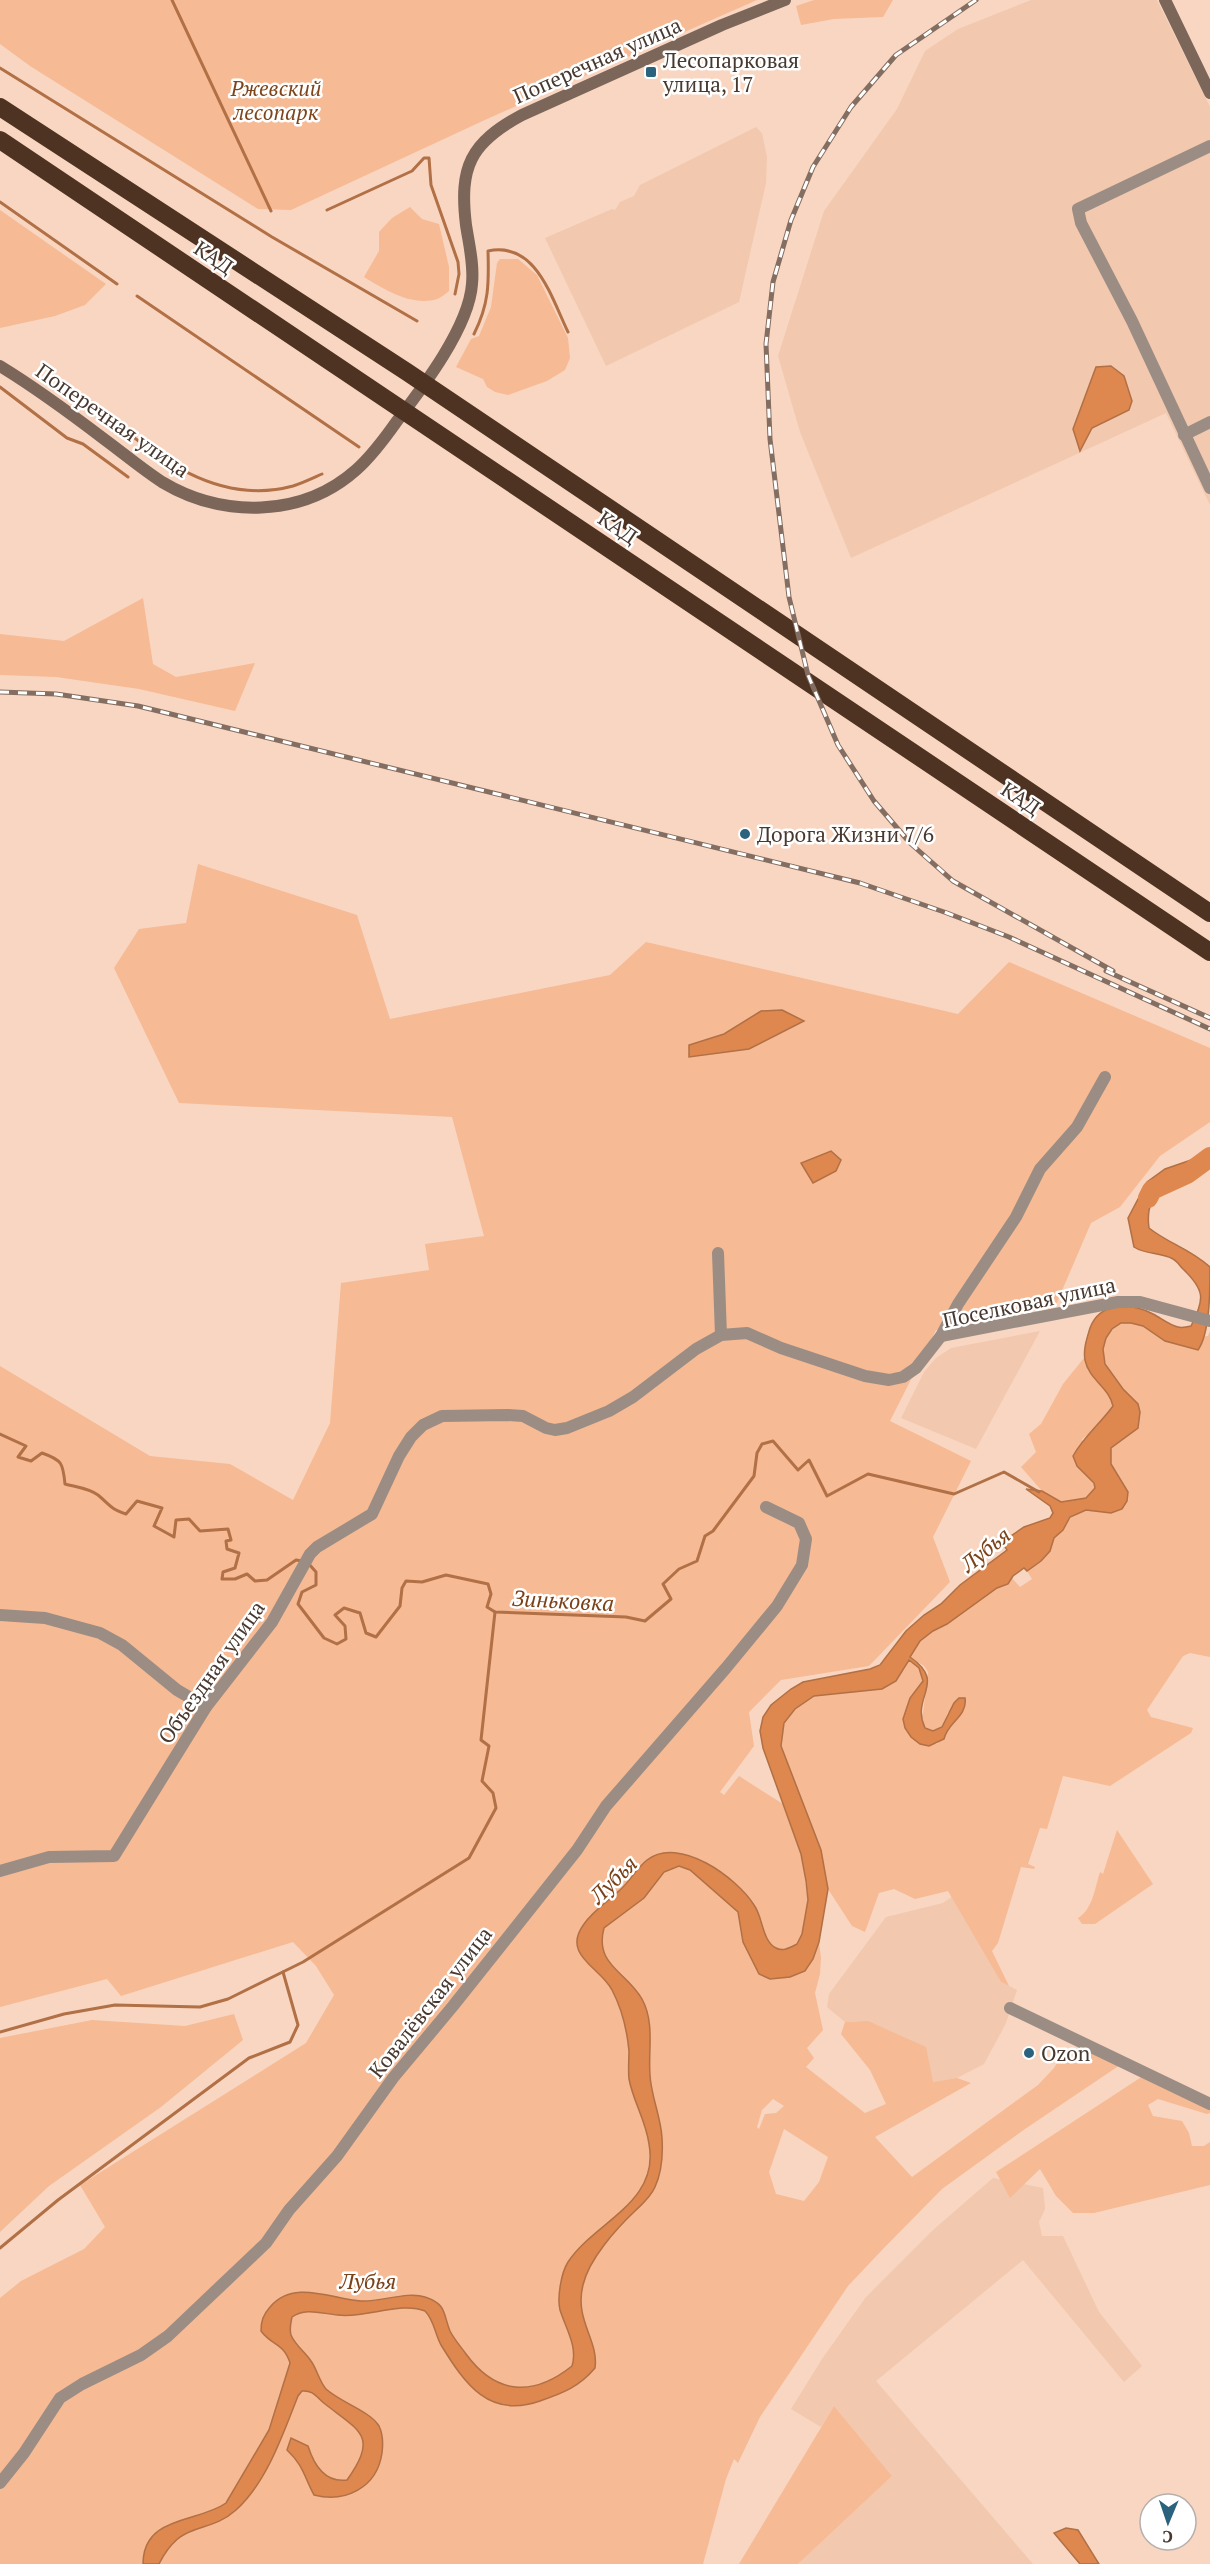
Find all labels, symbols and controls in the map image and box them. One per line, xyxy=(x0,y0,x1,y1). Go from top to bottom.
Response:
street label: Поперечная улица xyxy=(508,10,686,110)
place label: Лесопарковая улица, 17 xyxy=(662,46,799,98)
marker: Лесопарковая улица, 17 xyxy=(644,65,658,79)
park label: Ржевский лесопарк xyxy=(230,74,321,126)
street label: КАД xyxy=(189,234,240,281)
street label: Поперечная улица xyxy=(31,357,196,484)
street label: КАД xyxy=(593,504,644,551)
street label: КАД xyxy=(996,775,1047,822)
place label: Дорога Жизни 7/6 xyxy=(757,820,934,848)
marker: Дорога Жизни 7/6 xyxy=(738,827,752,841)
street label: Поселковая улица xyxy=(940,1270,1118,1334)
water label: Лубья xyxy=(953,1520,1016,1579)
water label: Зиньковка xyxy=(511,1583,615,1617)
street label: Объездная улица xyxy=(151,1595,271,1749)
water label: Лубья xyxy=(582,1849,643,1910)
street label: Ковалёвская улица xyxy=(362,1920,498,2084)
place label: Ozon xyxy=(1041,2039,1091,2067)
marker: Ozon xyxy=(1022,2046,1036,2060)
water label: Лубья xyxy=(339,2266,396,2295)
north arrow xyxy=(1138,2492,1198,2552)
text: С xyxy=(1162,2526,1173,2548)

